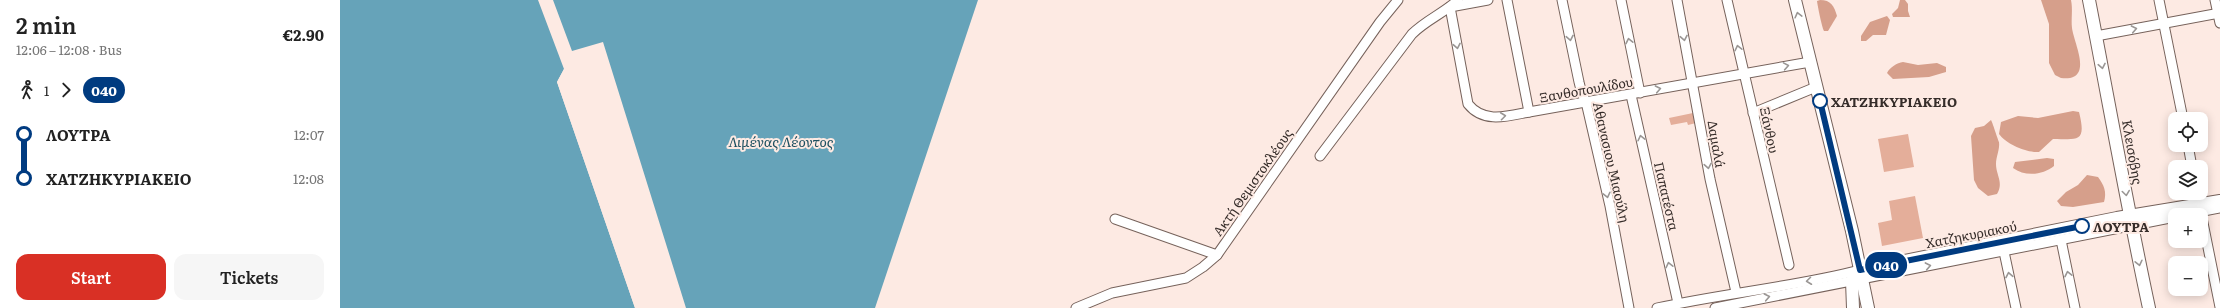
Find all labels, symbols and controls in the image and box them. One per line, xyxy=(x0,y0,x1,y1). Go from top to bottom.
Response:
text: 2 min xyxy=(16,8,76,41)
one-way arrow xyxy=(1795,11,1803,18)
text: €2.90 xyxy=(283,23,324,46)
one-way arrow xyxy=(2131,25,2137,34)
one-way arrow xyxy=(1565,35,1574,41)
one-way arrow xyxy=(1680,35,1688,41)
one-way arrow xyxy=(1625,38,1633,44)
text: 12:06 – 12:08 · Bus xyxy=(16,40,122,59)
one-way arrow xyxy=(1452,43,1461,49)
one-way arrow xyxy=(1735,44,1743,51)
one-way arrow xyxy=(1783,62,1789,71)
one-way arrow xyxy=(2097,63,2106,69)
street label: Ξανθοπουλίδου xyxy=(1538,71,1634,107)
icon: walk xyxy=(16,79,38,101)
icon: forward xyxy=(55,79,77,101)
text: 040 xyxy=(91,80,117,100)
text: 1 xyxy=(44,81,49,100)
one-way arrow xyxy=(1655,85,1661,94)
place label: ΧΑΤΖΗΚΥΡΙΑΚΕΙΟ xyxy=(1831,92,1957,111)
marker: ΧΑΤΖΗΚΥΡΙΑΚΕΙΟ xyxy=(1812,93,1828,109)
street label: Αθανασιου Μιαούλη xyxy=(1589,100,1635,224)
street label: Ξάνθου xyxy=(1756,105,1784,155)
one-way arrow xyxy=(1499,112,1506,121)
map controls xyxy=(2168,112,2208,296)
button: locate xyxy=(2168,112,2208,152)
street label: Κλεισόβης xyxy=(2118,118,2148,186)
street label: Δαμαλά xyxy=(1704,119,1730,169)
text: ΛΟΥΤΡΑ xyxy=(46,123,111,146)
street label: Ακτή Θεμιστοκλέους xyxy=(1208,124,1297,240)
text: 12:07 xyxy=(294,125,324,144)
water label: Λιμένας Λέοντος xyxy=(728,131,834,151)
one-way arrow xyxy=(1637,135,1645,142)
street label: Παπατέστα xyxy=(1650,160,1684,232)
button: layers xyxy=(2168,160,2208,200)
one-way arrow xyxy=(1703,163,1712,169)
text: ΧΑΤΖΗΚΥΡΙΑΚΕΙΟ xyxy=(46,167,191,190)
text: 12:08 xyxy=(293,169,324,188)
one-way arrow xyxy=(2121,190,2130,197)
one-way arrow xyxy=(1603,192,1611,198)
button: + xyxy=(2168,208,2208,248)
street label: Χατζηκυριακού xyxy=(1924,216,2018,252)
place label: ΛΟΥΤΡΑ xyxy=(2093,217,2149,236)
marker: ΛΟΥΤΡΑ xyxy=(2074,218,2090,234)
line badge: 040 xyxy=(1863,252,1909,278)
button: Start xyxy=(16,254,166,300)
button: Tickets xyxy=(174,254,324,300)
text: 040 xyxy=(1873,255,1899,275)
button: − xyxy=(2168,256,2208,296)
one-way arrow xyxy=(2135,260,2143,266)
one-way arrow xyxy=(1666,262,1674,268)
one-way arrow xyxy=(1925,263,1931,271)
one-way arrow xyxy=(2064,271,2072,277)
one-way arrow xyxy=(2006,272,2014,278)
one-way arrow xyxy=(1806,276,1812,285)
one-way arrow xyxy=(1764,294,1770,302)

